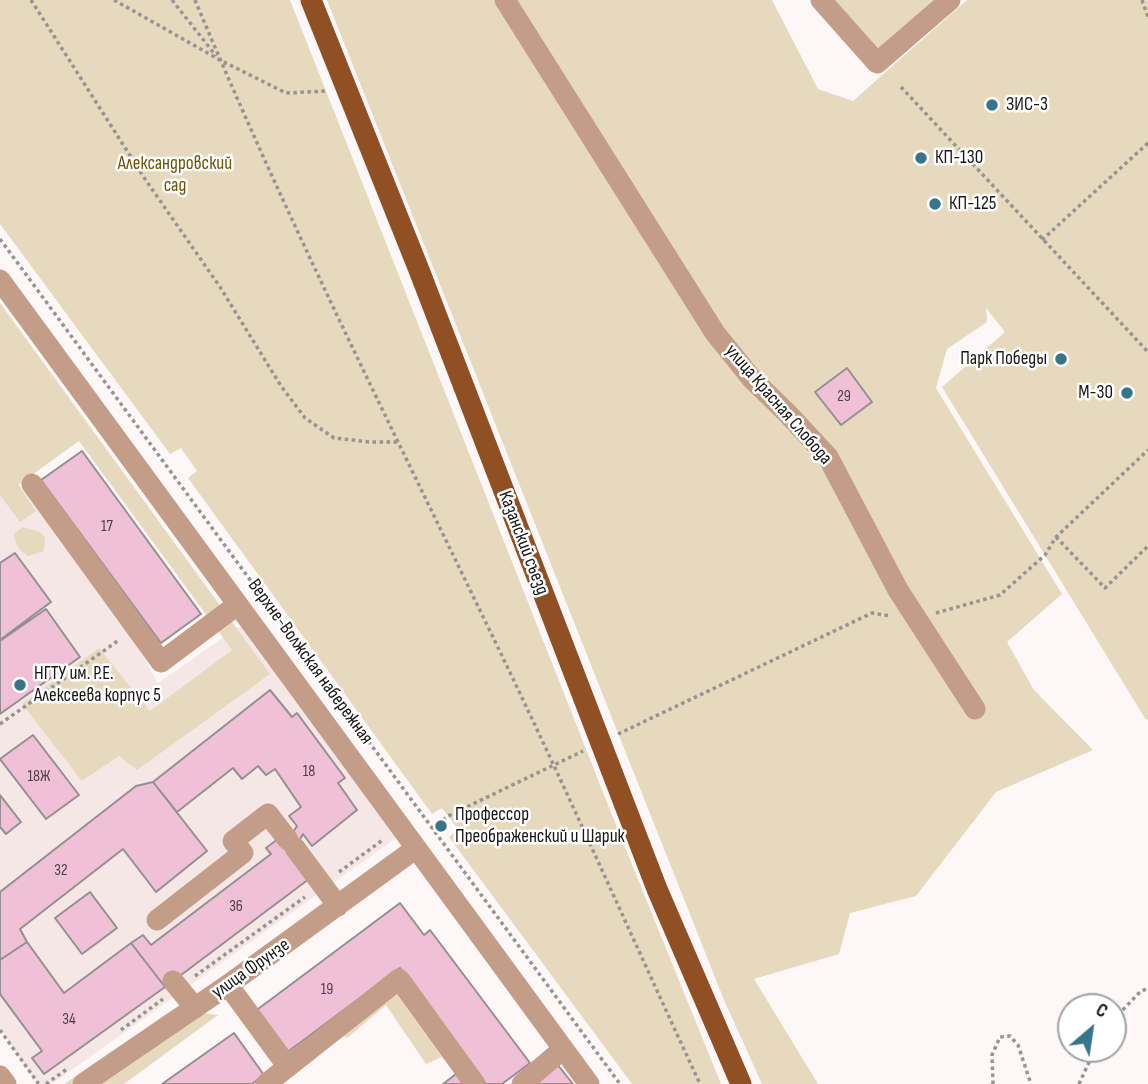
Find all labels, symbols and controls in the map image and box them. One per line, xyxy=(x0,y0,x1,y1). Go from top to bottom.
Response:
place label: ЗИС-3 xyxy=(1006,94,1048,116)
marker: ЗИС-3 xyxy=(984,97,1000,113)
place label: КП-130 xyxy=(935,147,983,169)
marker: КП-130 xyxy=(913,150,929,166)
park label: Александровский сад xyxy=(118,153,232,197)
place label: КП-125 xyxy=(949,193,996,215)
marker: КП-125 xyxy=(927,196,943,212)
street label: улица Красная Слобода xyxy=(720,340,836,470)
place label: Парк Победы xyxy=(960,348,1047,370)
marker: Парк Победы xyxy=(1053,351,1069,367)
place label: М-30 xyxy=(1078,382,1113,404)
marker: М-30 xyxy=(1119,385,1135,401)
house number: 29 xyxy=(837,387,851,407)
street label: Казанский съезд xyxy=(493,488,553,598)
house number: 17 xyxy=(101,517,113,537)
street label: Верхне-Волжская набережная xyxy=(242,575,378,749)
place label: НГТУ им. Р.Е. Алексеева корпус 5 xyxy=(34,663,161,707)
marker: НГТУ им. Р.Е. Алексеева корпус 5 xyxy=(12,677,28,693)
house number: 18 xyxy=(303,762,315,782)
house number: 18Ж xyxy=(27,767,51,787)
place label: Профессор Преображенский и Шарик xyxy=(455,804,625,848)
marker: Профессор Преображенский и Шарик xyxy=(433,818,449,834)
house number: 32 xyxy=(54,861,68,881)
house number: 36 xyxy=(229,897,243,917)
street label: улица Фрунзе xyxy=(208,934,294,1004)
house number: 19 xyxy=(321,980,333,1000)
north arrow xyxy=(1057,993,1127,1063)
text: С xyxy=(1092,999,1111,1023)
house number: 34 xyxy=(62,1010,76,1030)

